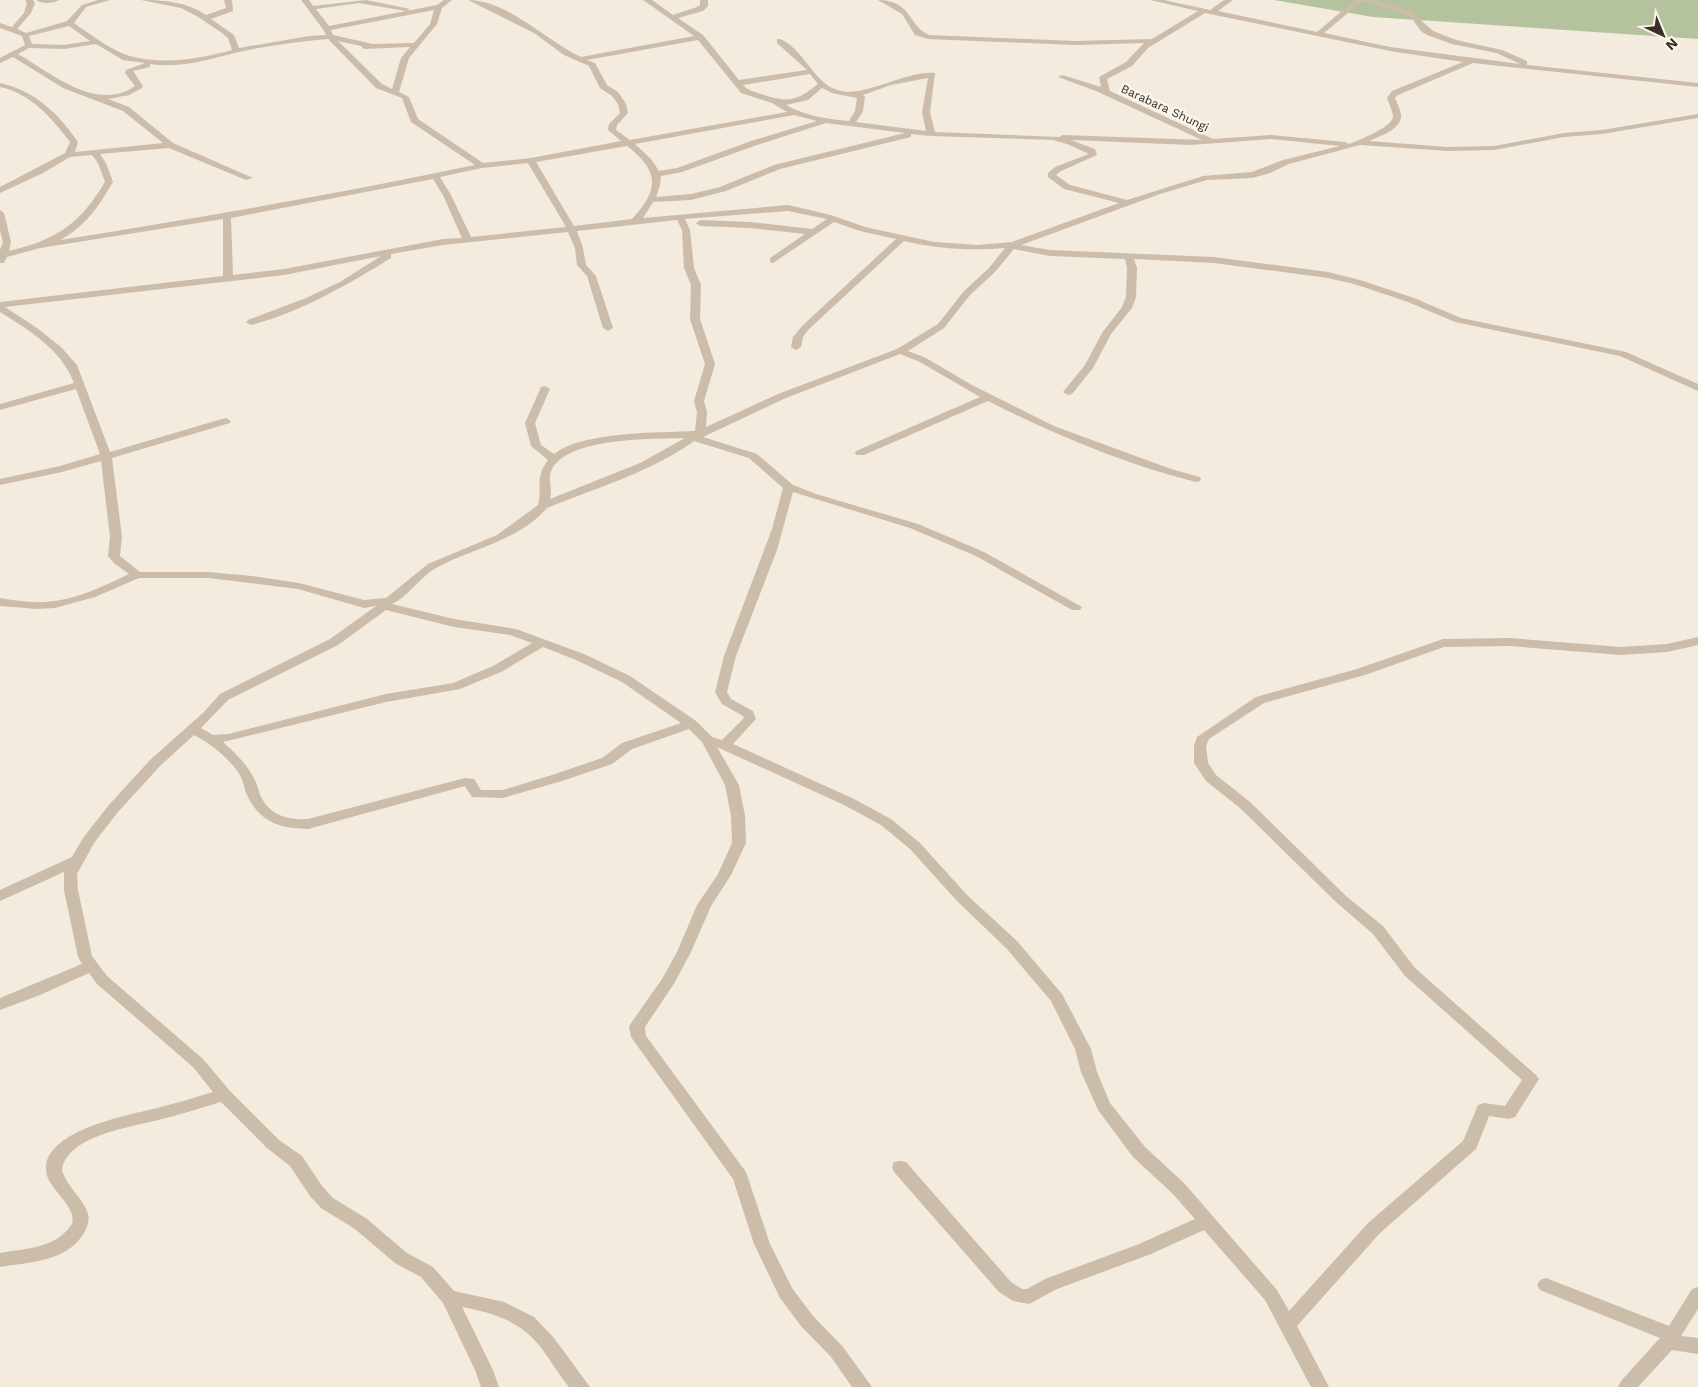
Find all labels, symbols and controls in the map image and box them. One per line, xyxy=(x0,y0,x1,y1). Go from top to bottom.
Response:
north arrow xyxy=(1638,10,1688,60)
text: N xyxy=(1663,35,1681,54)
street label: Barabara Shungi xyxy=(1119,82,1211,134)

